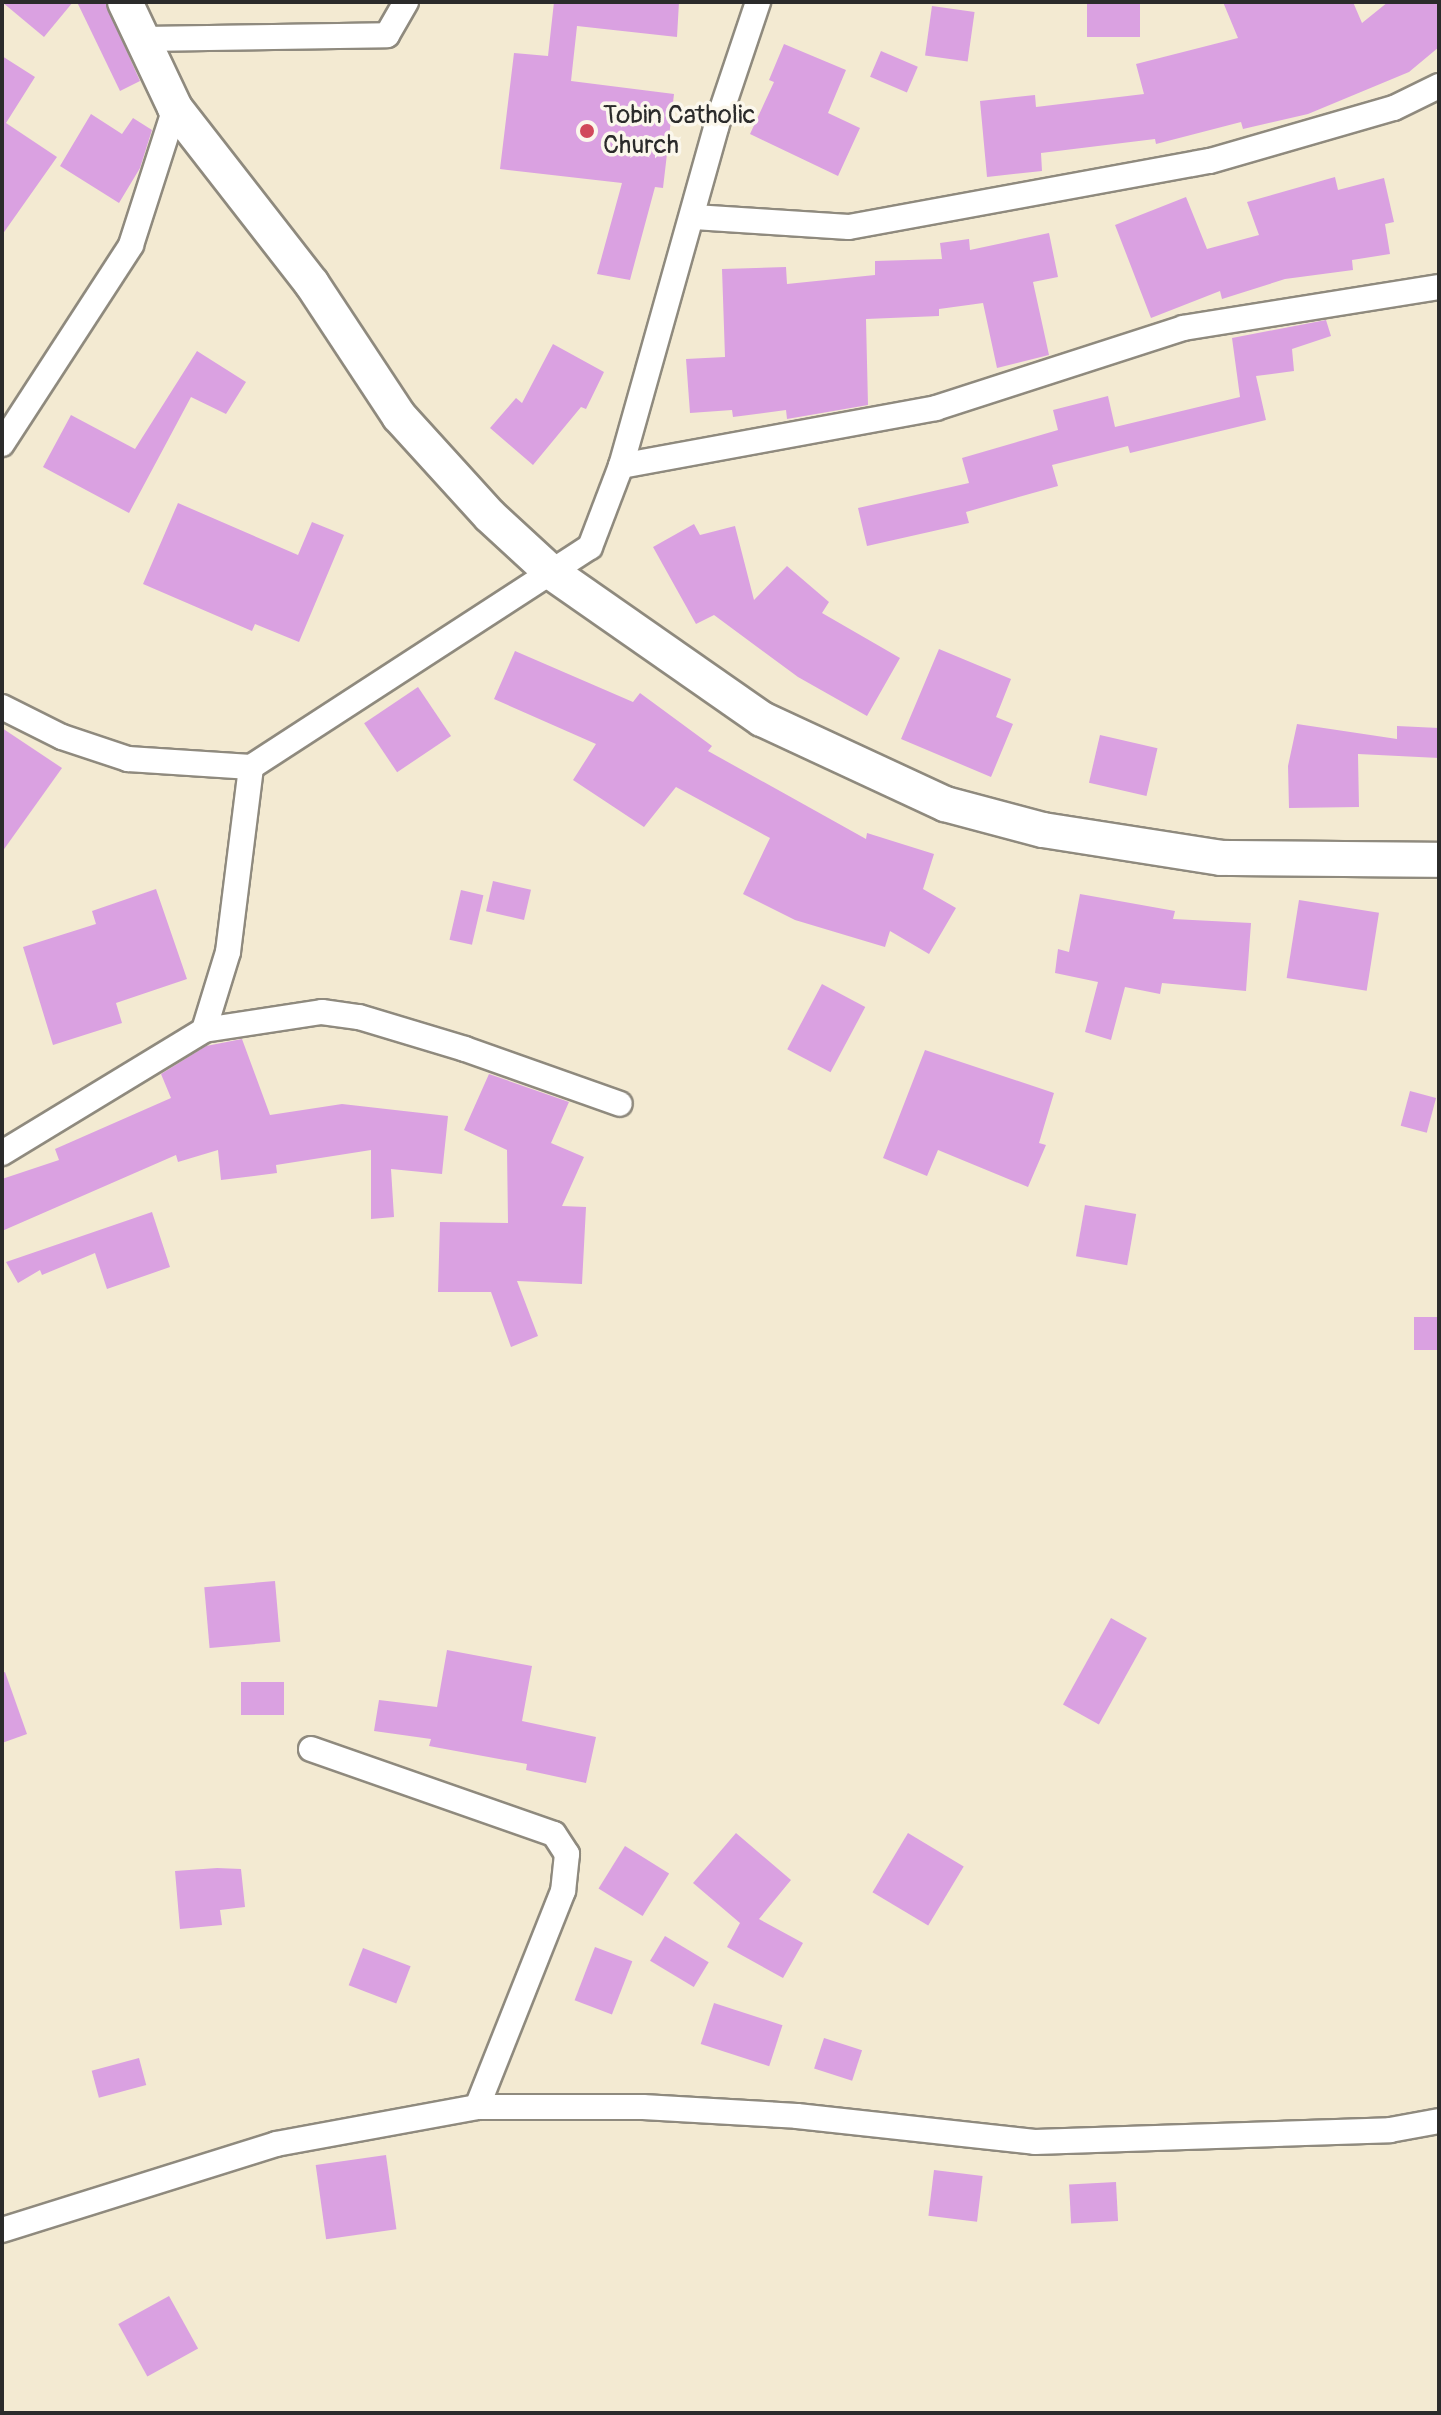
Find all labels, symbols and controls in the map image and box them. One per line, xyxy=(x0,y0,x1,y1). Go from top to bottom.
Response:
place label: Tobin Catholic Church xyxy=(603,100,756,162)
marker: Tobin Catholic Church xyxy=(578,122,596,140)

